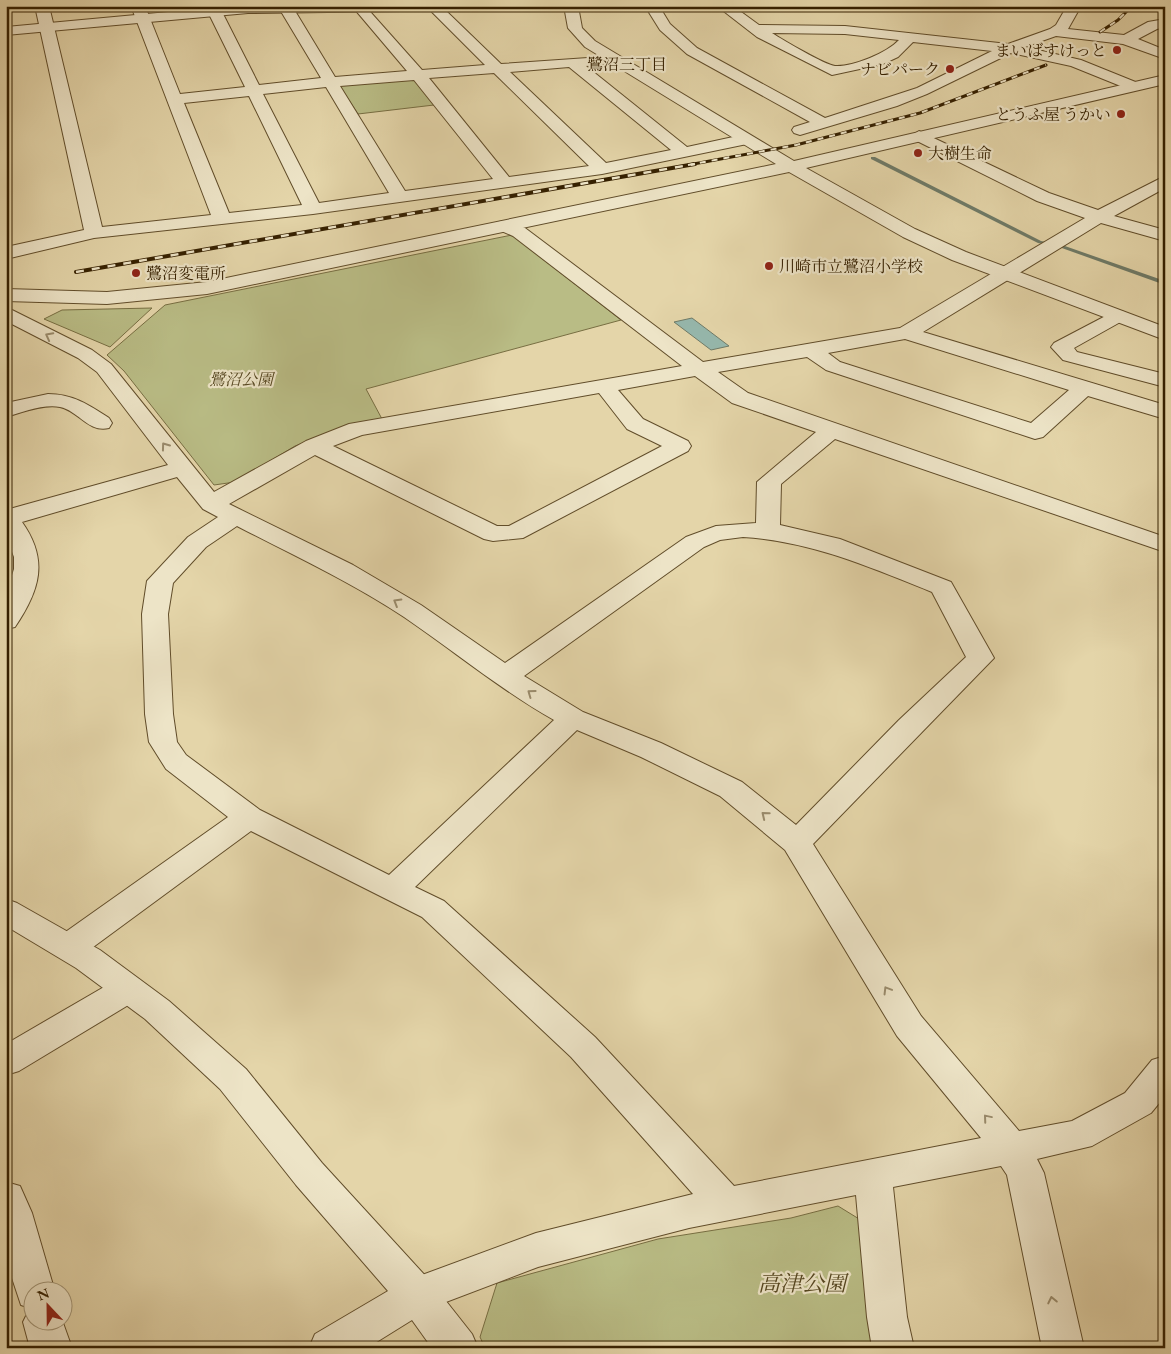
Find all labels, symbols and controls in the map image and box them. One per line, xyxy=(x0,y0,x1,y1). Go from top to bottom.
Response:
place label: まいばすけっと xyxy=(995,40,1107,61)
marker: まいばすけっと xyxy=(1111,44,1123,56)
district label: 鷺沼三丁目 xyxy=(587,54,667,75)
place label: ナビパーク xyxy=(860,59,940,80)
marker: ナビパーク xyxy=(944,63,956,75)
place label: とうふ屋 うかい xyxy=(996,104,1111,125)
marker: とうふ屋 うかい xyxy=(1115,108,1127,120)
place label: 大樹生命 xyxy=(928,143,992,164)
marker: 大樹生命 xyxy=(912,147,924,159)
place label: 川崎市立鷺沼小学校 xyxy=(779,256,923,277)
marker: 川崎市立鷺沼小学校 xyxy=(763,260,775,272)
place label: 鷺沼変電所 xyxy=(146,263,226,284)
marker: 鷺沼変電所 xyxy=(130,267,142,279)
one-way arrow xyxy=(45,332,54,342)
park label: 鷺沼公園 xyxy=(209,369,276,390)
one-way arrow xyxy=(162,442,171,452)
one-way arrow xyxy=(394,598,403,608)
one-way arrow xyxy=(527,690,537,699)
one-way arrow xyxy=(762,813,771,821)
one-way arrow xyxy=(884,986,894,995)
one-way arrow xyxy=(984,1115,992,1124)
park label: 高津公園 xyxy=(758,1269,849,1298)
north arrow xyxy=(22,1282,72,1332)
text: N xyxy=(35,1283,52,1304)
one-way arrow xyxy=(1047,1296,1058,1305)

